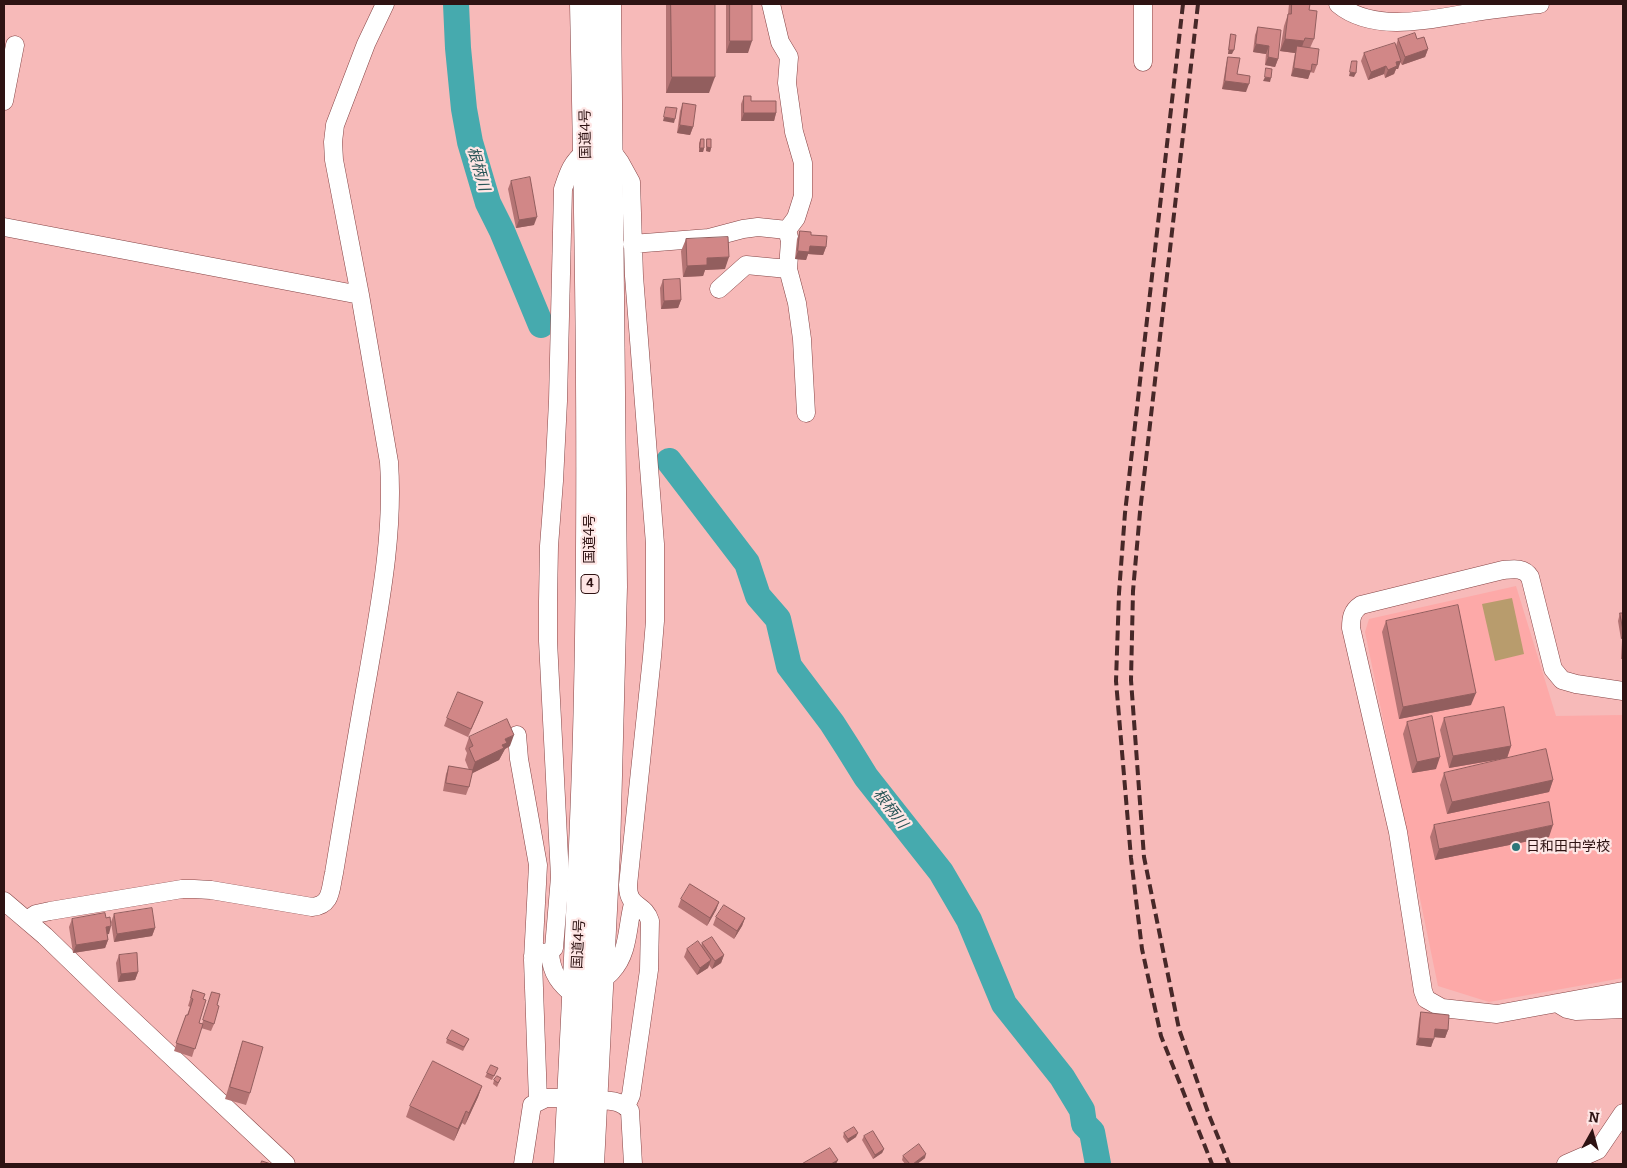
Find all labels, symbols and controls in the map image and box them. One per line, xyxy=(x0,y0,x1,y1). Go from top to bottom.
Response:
street label: 国道4号 xyxy=(577,109,595,159)
water label: 根柄川 xyxy=(463,145,493,193)
street label: 国道4号 xyxy=(582,514,598,564)
road number: 4 xyxy=(581,574,599,594)
water label: 根柄川 xyxy=(869,786,911,832)
place label: 日和田中学校 xyxy=(1526,839,1610,855)
marker: 日和田中学校 xyxy=(1510,841,1522,853)
street label: 国道4号 xyxy=(569,919,589,969)
north arrow xyxy=(1567,1108,1617,1158)
text: N xyxy=(1587,1109,1600,1127)

